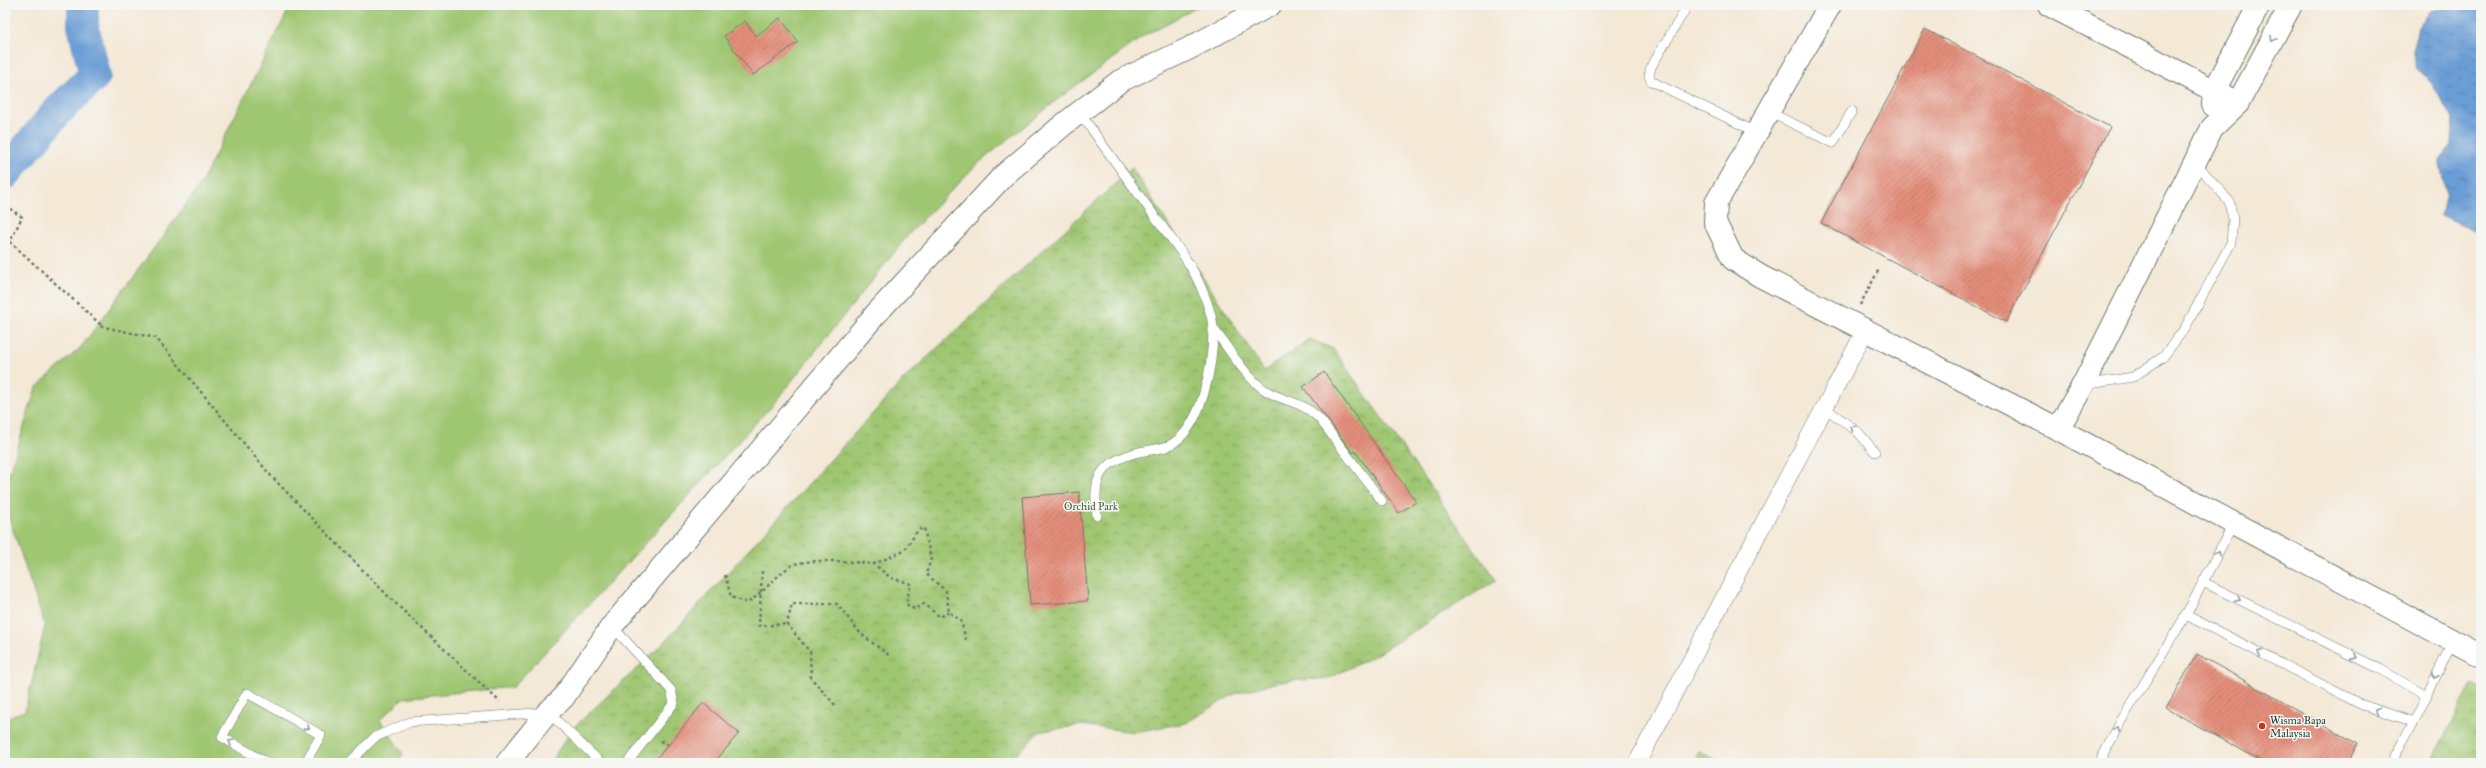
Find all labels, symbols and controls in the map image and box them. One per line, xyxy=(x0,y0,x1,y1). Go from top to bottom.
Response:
one-way arrow xyxy=(2270,35,2277,43)
one-way arrow xyxy=(1850,426,1857,433)
park label: Orchid Park xyxy=(1064,500,1119,513)
one-way arrow xyxy=(2214,550,2221,557)
one-way arrow xyxy=(2234,594,2242,602)
one-way arrow xyxy=(2257,650,2264,658)
one-way arrow xyxy=(2351,652,2358,659)
one-way arrow xyxy=(2432,671,2440,679)
one-way arrow xyxy=(2373,706,2380,714)
place label: Wisma Bapa Malaysia xyxy=(2270,714,2326,740)
marker: Wisma Bapa Malaysia xyxy=(2257,721,2267,731)
one-way arrow xyxy=(303,723,310,730)
one-way arrow xyxy=(2113,725,2120,733)
one-way arrow xyxy=(228,740,235,747)

